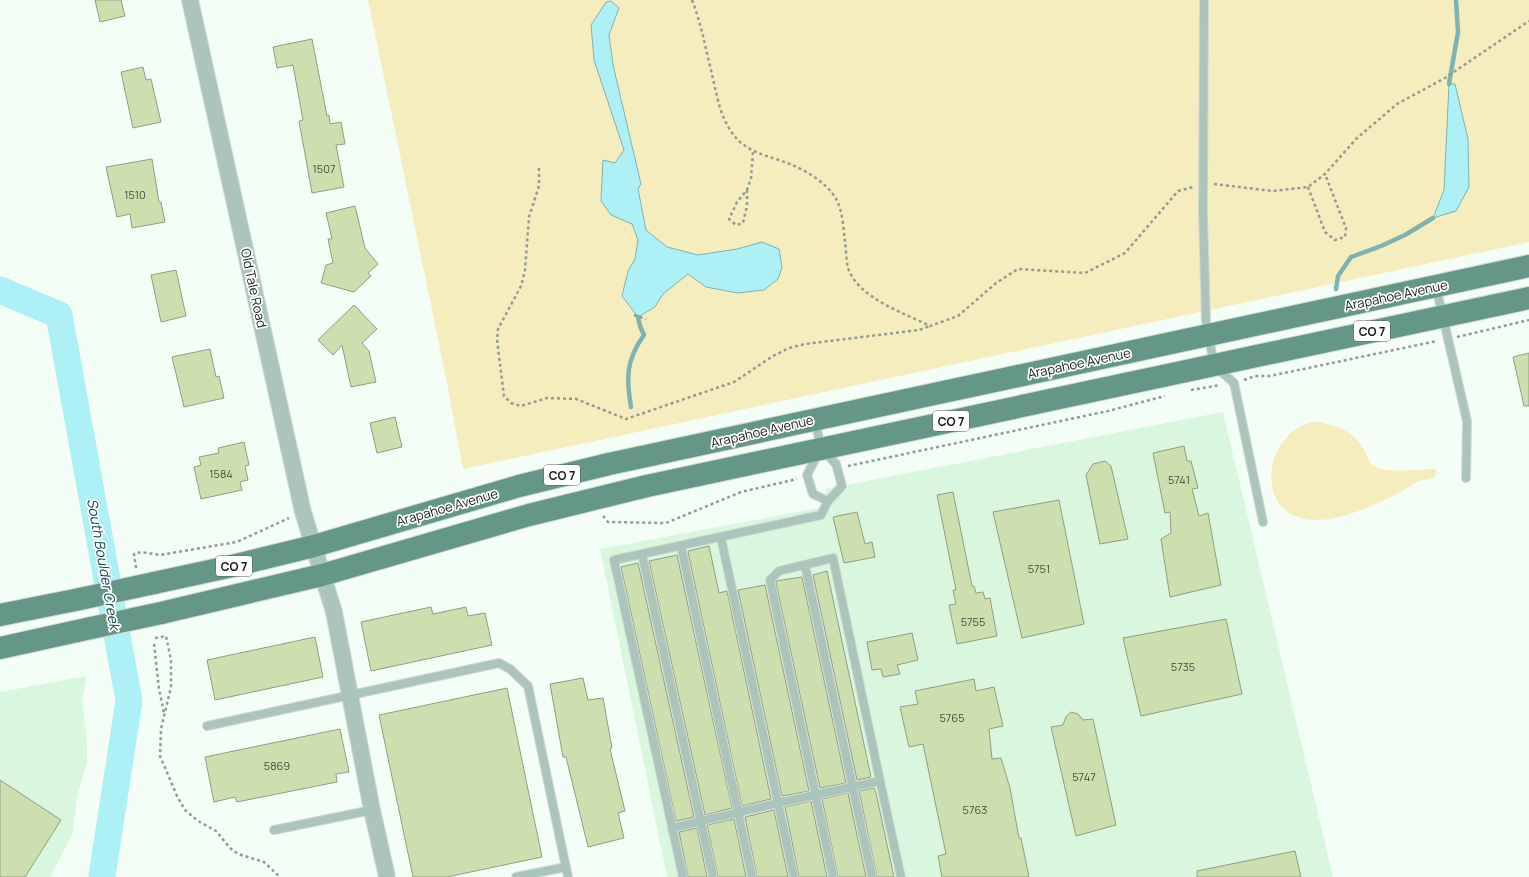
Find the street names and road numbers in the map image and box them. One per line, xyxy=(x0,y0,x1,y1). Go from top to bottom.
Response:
street label: Old Tale Road xyxy=(237,247,271,329)
street label: Arapahoe Avenue xyxy=(1343,275,1450,315)
road number: CO 7 xyxy=(1354,321,1390,341)
street label: Arapahoe Avenue xyxy=(1026,343,1133,383)
street label: Arapahoe Avenue xyxy=(709,410,816,452)
road number: CO 7 xyxy=(933,411,969,431)
road number: CO 7 xyxy=(544,465,580,485)
street label: Arapahoe Avenue xyxy=(394,484,500,530)
road number: CO 7 xyxy=(216,556,252,576)

